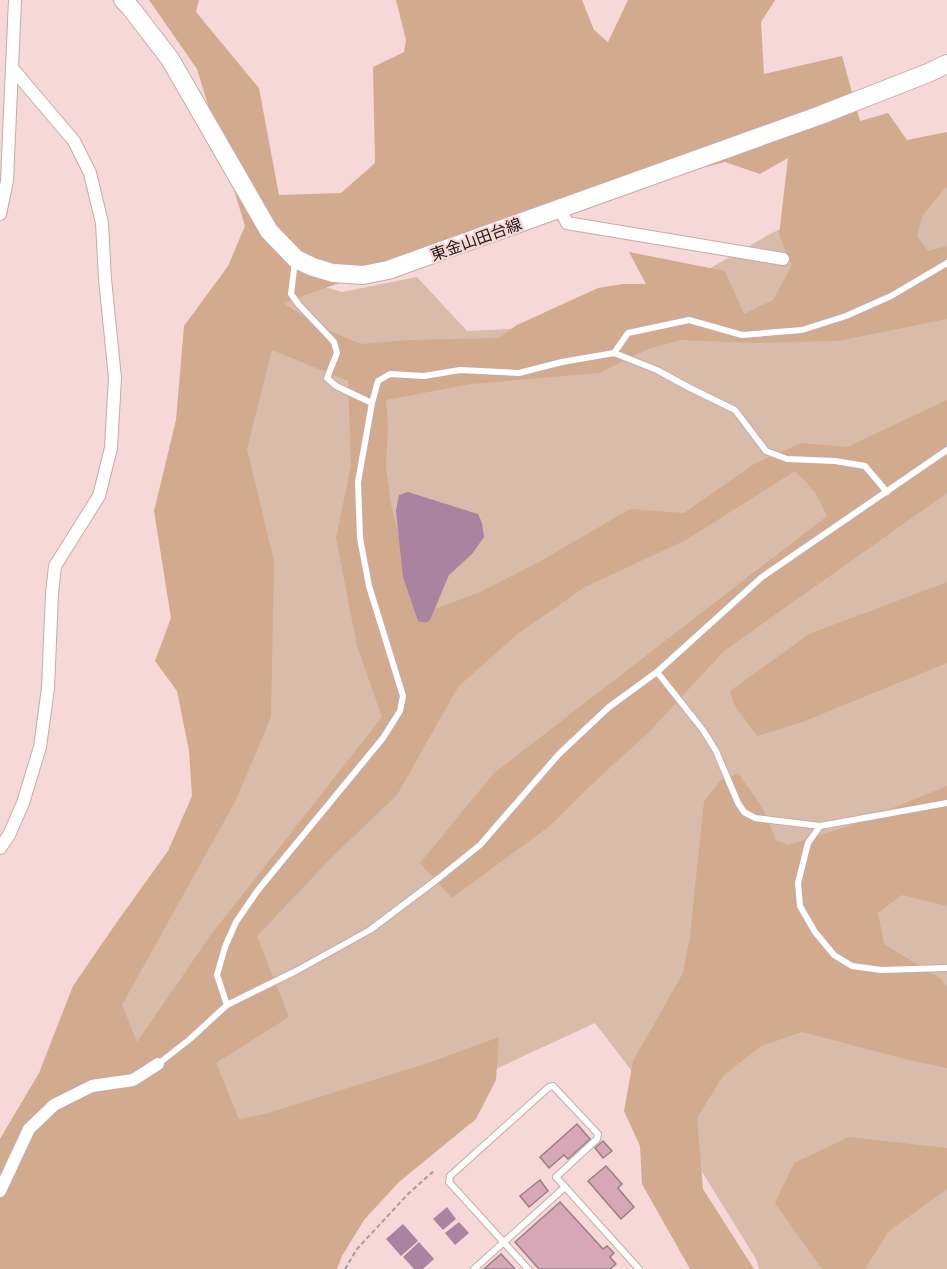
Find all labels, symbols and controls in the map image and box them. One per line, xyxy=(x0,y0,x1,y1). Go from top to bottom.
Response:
street label: 東金山田台線 xyxy=(427,213,525,265)

